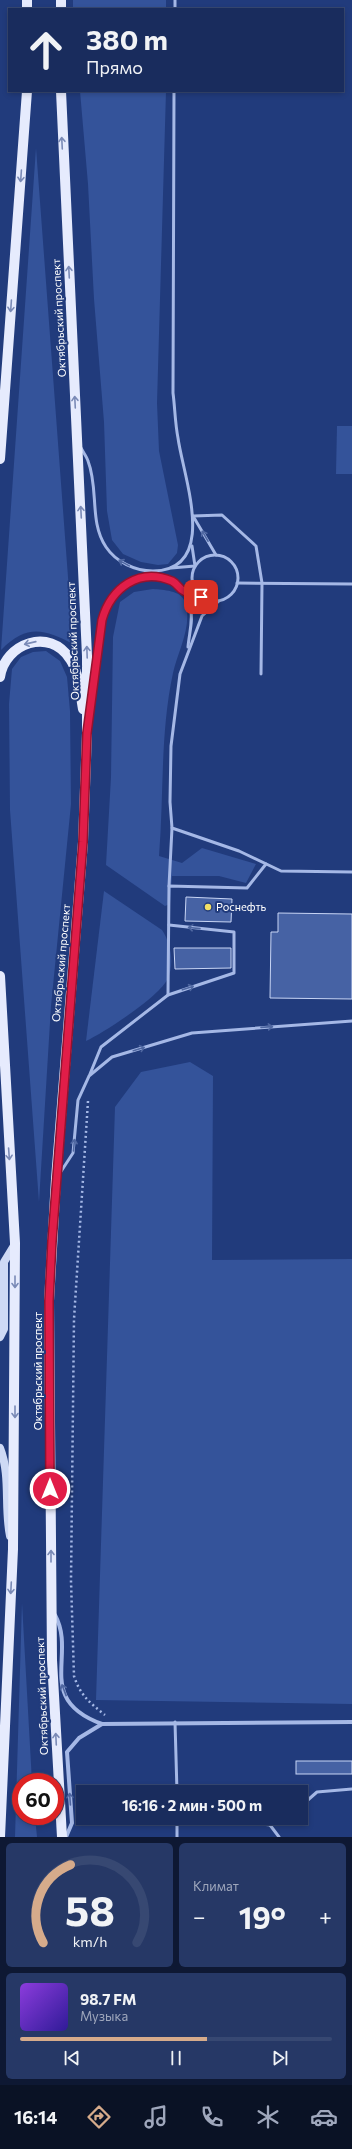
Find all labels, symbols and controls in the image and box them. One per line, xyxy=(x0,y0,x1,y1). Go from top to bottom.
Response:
text: 380 m xyxy=(86,22,168,56)
icon: ahead xyxy=(20,24,72,76)
text: Прямо xyxy=(86,56,143,78)
one-way arrow xyxy=(59,137,66,150)
one-way arrow xyxy=(18,169,25,182)
street label: Октябрьский проспект xyxy=(49,259,68,378)
one-way arrow xyxy=(65,266,73,279)
one-way arrow xyxy=(8,299,15,312)
one-way arrow xyxy=(72,396,79,409)
one-way arrow xyxy=(77,506,84,519)
one-way arrow xyxy=(200,530,208,542)
one-way arrow xyxy=(118,559,130,566)
pin xyxy=(184,580,218,614)
street label: Октябрьский проспект xyxy=(64,582,81,700)
icon: arrive xyxy=(190,586,212,608)
one-way arrow xyxy=(24,640,37,647)
one-way arrow xyxy=(83,646,90,659)
place label: Роснефть xyxy=(216,900,267,913)
marker: Роснефть xyxy=(203,902,213,912)
street label: Октябрьский проспект xyxy=(49,903,72,1023)
one-way arrow xyxy=(188,924,201,932)
one-way arrow xyxy=(181,984,193,992)
one-way arrow xyxy=(260,1024,273,1031)
one-way arrow xyxy=(133,1045,146,1052)
one-way arrow xyxy=(70,1139,77,1152)
one-way arrow xyxy=(6,1147,13,1160)
one-way arrow xyxy=(11,1275,19,1288)
street label: Октябрьский проспект xyxy=(31,1312,44,1430)
one-way arrow xyxy=(11,1405,19,1418)
position arrow xyxy=(29,1468,71,1510)
one-way arrow xyxy=(47,1550,55,1563)
one-way arrow xyxy=(8,1581,15,1594)
street label: Октябрьский проспект xyxy=(33,1637,50,1755)
one-way arrow xyxy=(60,1684,67,1696)
one-way arrow xyxy=(52,1733,60,1746)
speed limit sign: 60 xyxy=(12,1773,64,1825)
one-way arrow xyxy=(67,1793,74,1806)
text: 16:16 · 2 мин · 500 m xyxy=(122,1796,262,1814)
text: Климат xyxy=(193,1878,239,1894)
text: 58 xyxy=(65,1884,114,1935)
text: 19° xyxy=(239,1898,286,1935)
text: − xyxy=(193,1903,206,1930)
text: + xyxy=(319,1903,332,1930)
text: km/h xyxy=(72,1932,107,1950)
text: 98.7 FM xyxy=(80,1990,136,2008)
text: Музыка xyxy=(80,2008,128,2024)
icon: previous xyxy=(61,2047,83,2069)
icon: pause xyxy=(165,2047,187,2069)
icon: next xyxy=(269,2047,291,2069)
icon: directions xyxy=(85,2103,113,2131)
icon: music xyxy=(142,2103,170,2131)
icon: phone xyxy=(198,2103,226,2131)
icon: climate xyxy=(254,2103,282,2131)
icon: car xyxy=(310,2103,338,2131)
text: 16:14 xyxy=(14,2106,57,2128)

